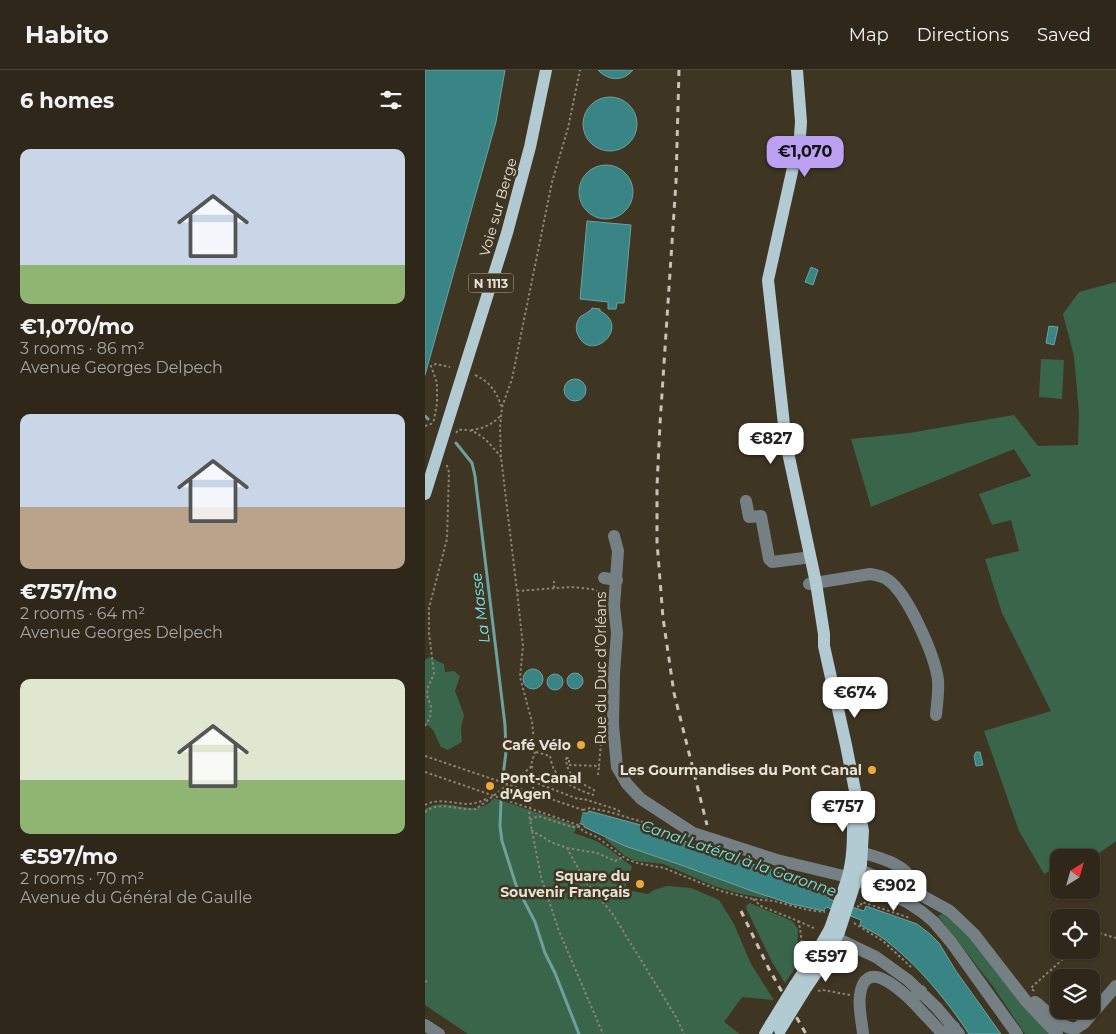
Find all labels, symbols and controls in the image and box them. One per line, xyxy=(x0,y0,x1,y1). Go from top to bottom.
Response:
text: Habito xyxy=(25,20,109,49)
text: Map xyxy=(849,24,889,46)
text: Directions xyxy=(917,24,1009,46)
text: Saved xyxy=(1037,24,1091,46)
icon: filters xyxy=(377,86,405,114)
text: 6 homes xyxy=(20,88,114,113)
pin: €1,070 xyxy=(764,136,846,178)
text: €1,070 xyxy=(778,142,832,161)
street label: Voie sur Berge xyxy=(475,156,521,258)
icon: home xyxy=(168,181,258,271)
road number: N 1113 xyxy=(469,274,513,292)
text: €1,070/mo xyxy=(20,314,134,339)
text: 3 rooms · 86 m² xyxy=(20,339,145,358)
text: Avenue Georges Delpech xyxy=(20,358,223,377)
pin: €827 xyxy=(741,422,801,465)
text: €827 xyxy=(750,429,792,448)
icon: home xyxy=(168,446,258,536)
water label: La Masse xyxy=(466,572,494,644)
text: €757/mo xyxy=(20,579,117,604)
street label: Rue du Duc d'Orléans xyxy=(592,592,610,744)
text: 2 rooms · 64 m² xyxy=(20,604,145,623)
text: Avenue Georges Delpech xyxy=(20,623,223,642)
pin: €674 xyxy=(825,676,885,719)
text: €674 xyxy=(834,683,876,702)
icon: home xyxy=(168,711,258,801)
place label: Café Vélo xyxy=(502,736,571,754)
marker: Café Vélo xyxy=(575,739,587,751)
place label: Les Gourmandises du Pont Canal xyxy=(620,761,862,779)
marker: Les Gourmandises du Pont Canal xyxy=(866,764,878,776)
place label: Pont-Canal d'Agen xyxy=(500,769,582,803)
marker: Pont-Canal d'Agen xyxy=(484,780,496,792)
pin: €757 xyxy=(813,790,873,833)
text: €757 xyxy=(822,797,864,816)
water label: Canal Latéral à la Garonne xyxy=(639,816,839,900)
text: €597/mo xyxy=(20,844,118,869)
north arrow xyxy=(1050,849,1100,899)
map controls xyxy=(1050,849,1100,1019)
place label: Square du Souvenir Français xyxy=(500,867,631,901)
text: 2 rooms · 70 m² xyxy=(20,869,145,888)
pin: €902 xyxy=(864,870,924,912)
text: €902 xyxy=(872,876,916,895)
marker: Square du Souvenir Français xyxy=(634,878,646,890)
text: Avenue du Général de Gaulle xyxy=(20,888,252,907)
button: locate xyxy=(1050,909,1100,959)
pin: €597 xyxy=(796,940,856,983)
text: €597 xyxy=(805,947,847,966)
button: layers xyxy=(1050,969,1100,1019)

